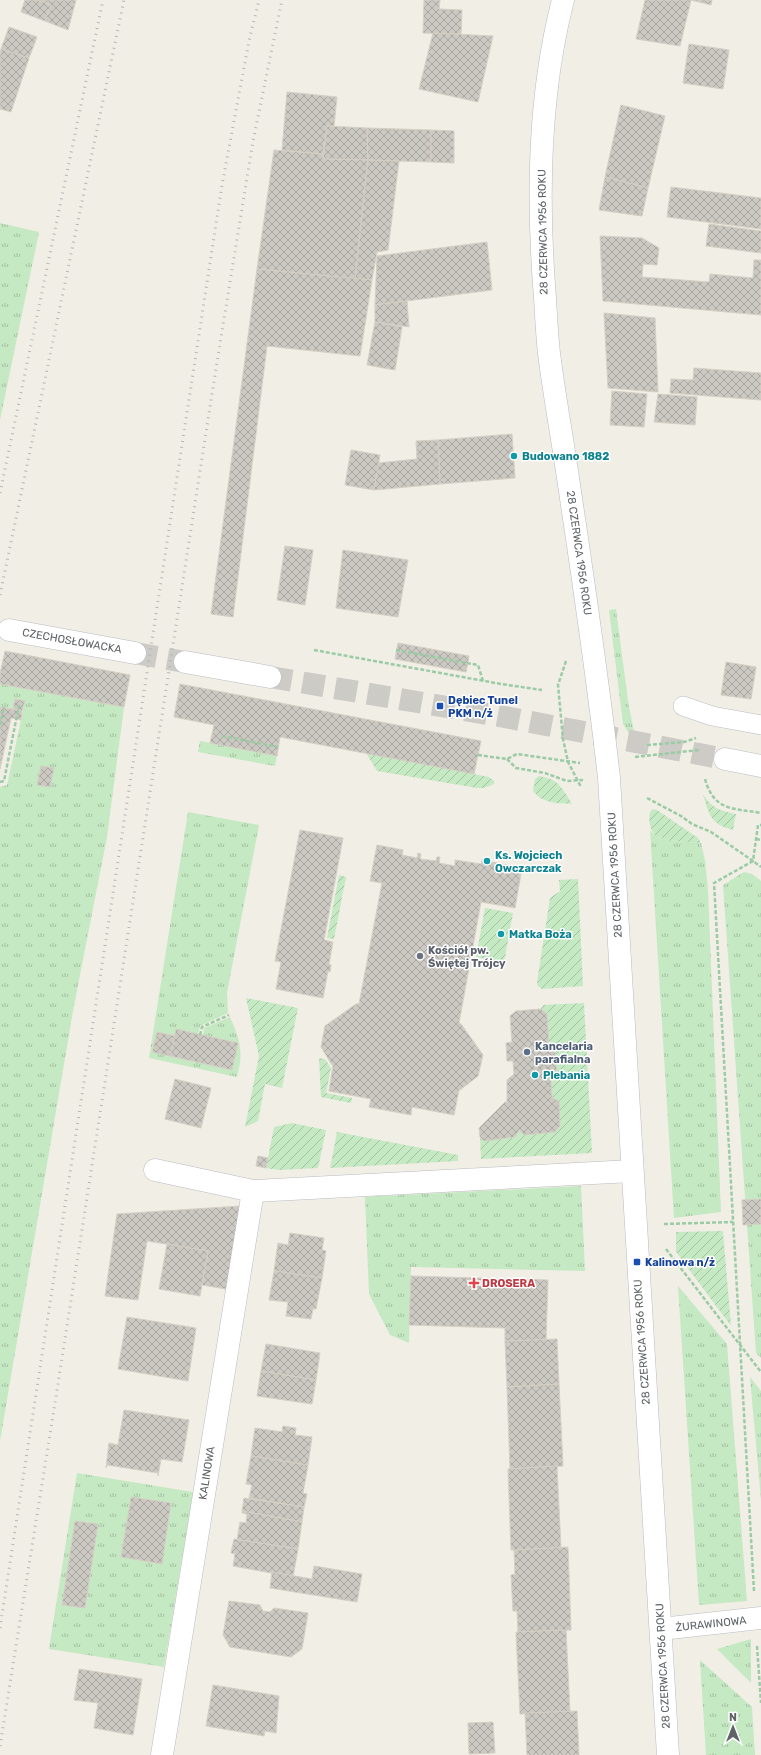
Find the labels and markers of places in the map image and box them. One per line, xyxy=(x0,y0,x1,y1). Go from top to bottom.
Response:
place label: Budowano 1882 xyxy=(522,450,609,463)
marker: Budowano 1882 xyxy=(509,451,519,461)
place label: Dębiec Tunel PKM n/ż xyxy=(448,694,518,720)
marker: Dębiec Tunel PKM n/ż xyxy=(435,701,445,711)
place label: Ks. Wojciech Owczarczak xyxy=(495,849,562,875)
marker: Ks. Wojciech Owczarczak xyxy=(482,856,492,866)
place label: Matka Boża xyxy=(509,928,572,941)
marker: Matka Boża xyxy=(496,929,506,939)
place label: Kościół pw. Świętej Trójcy xyxy=(428,944,506,970)
marker: Kościół pw. Świętej Trójcy xyxy=(415,951,425,961)
place label: Kancelaria parafialna xyxy=(535,1040,593,1066)
marker: Kancelaria parafialna xyxy=(522,1047,532,1057)
place label: Plebania xyxy=(543,1069,590,1082)
marker: Plebania xyxy=(530,1070,540,1080)
place label: Kalinowa n/ż xyxy=(645,1256,715,1269)
marker: Kalinowa n/ż xyxy=(632,1257,642,1267)
place label: DROSERA xyxy=(482,1277,535,1290)
marker: DROSERA xyxy=(469,1278,479,1288)

